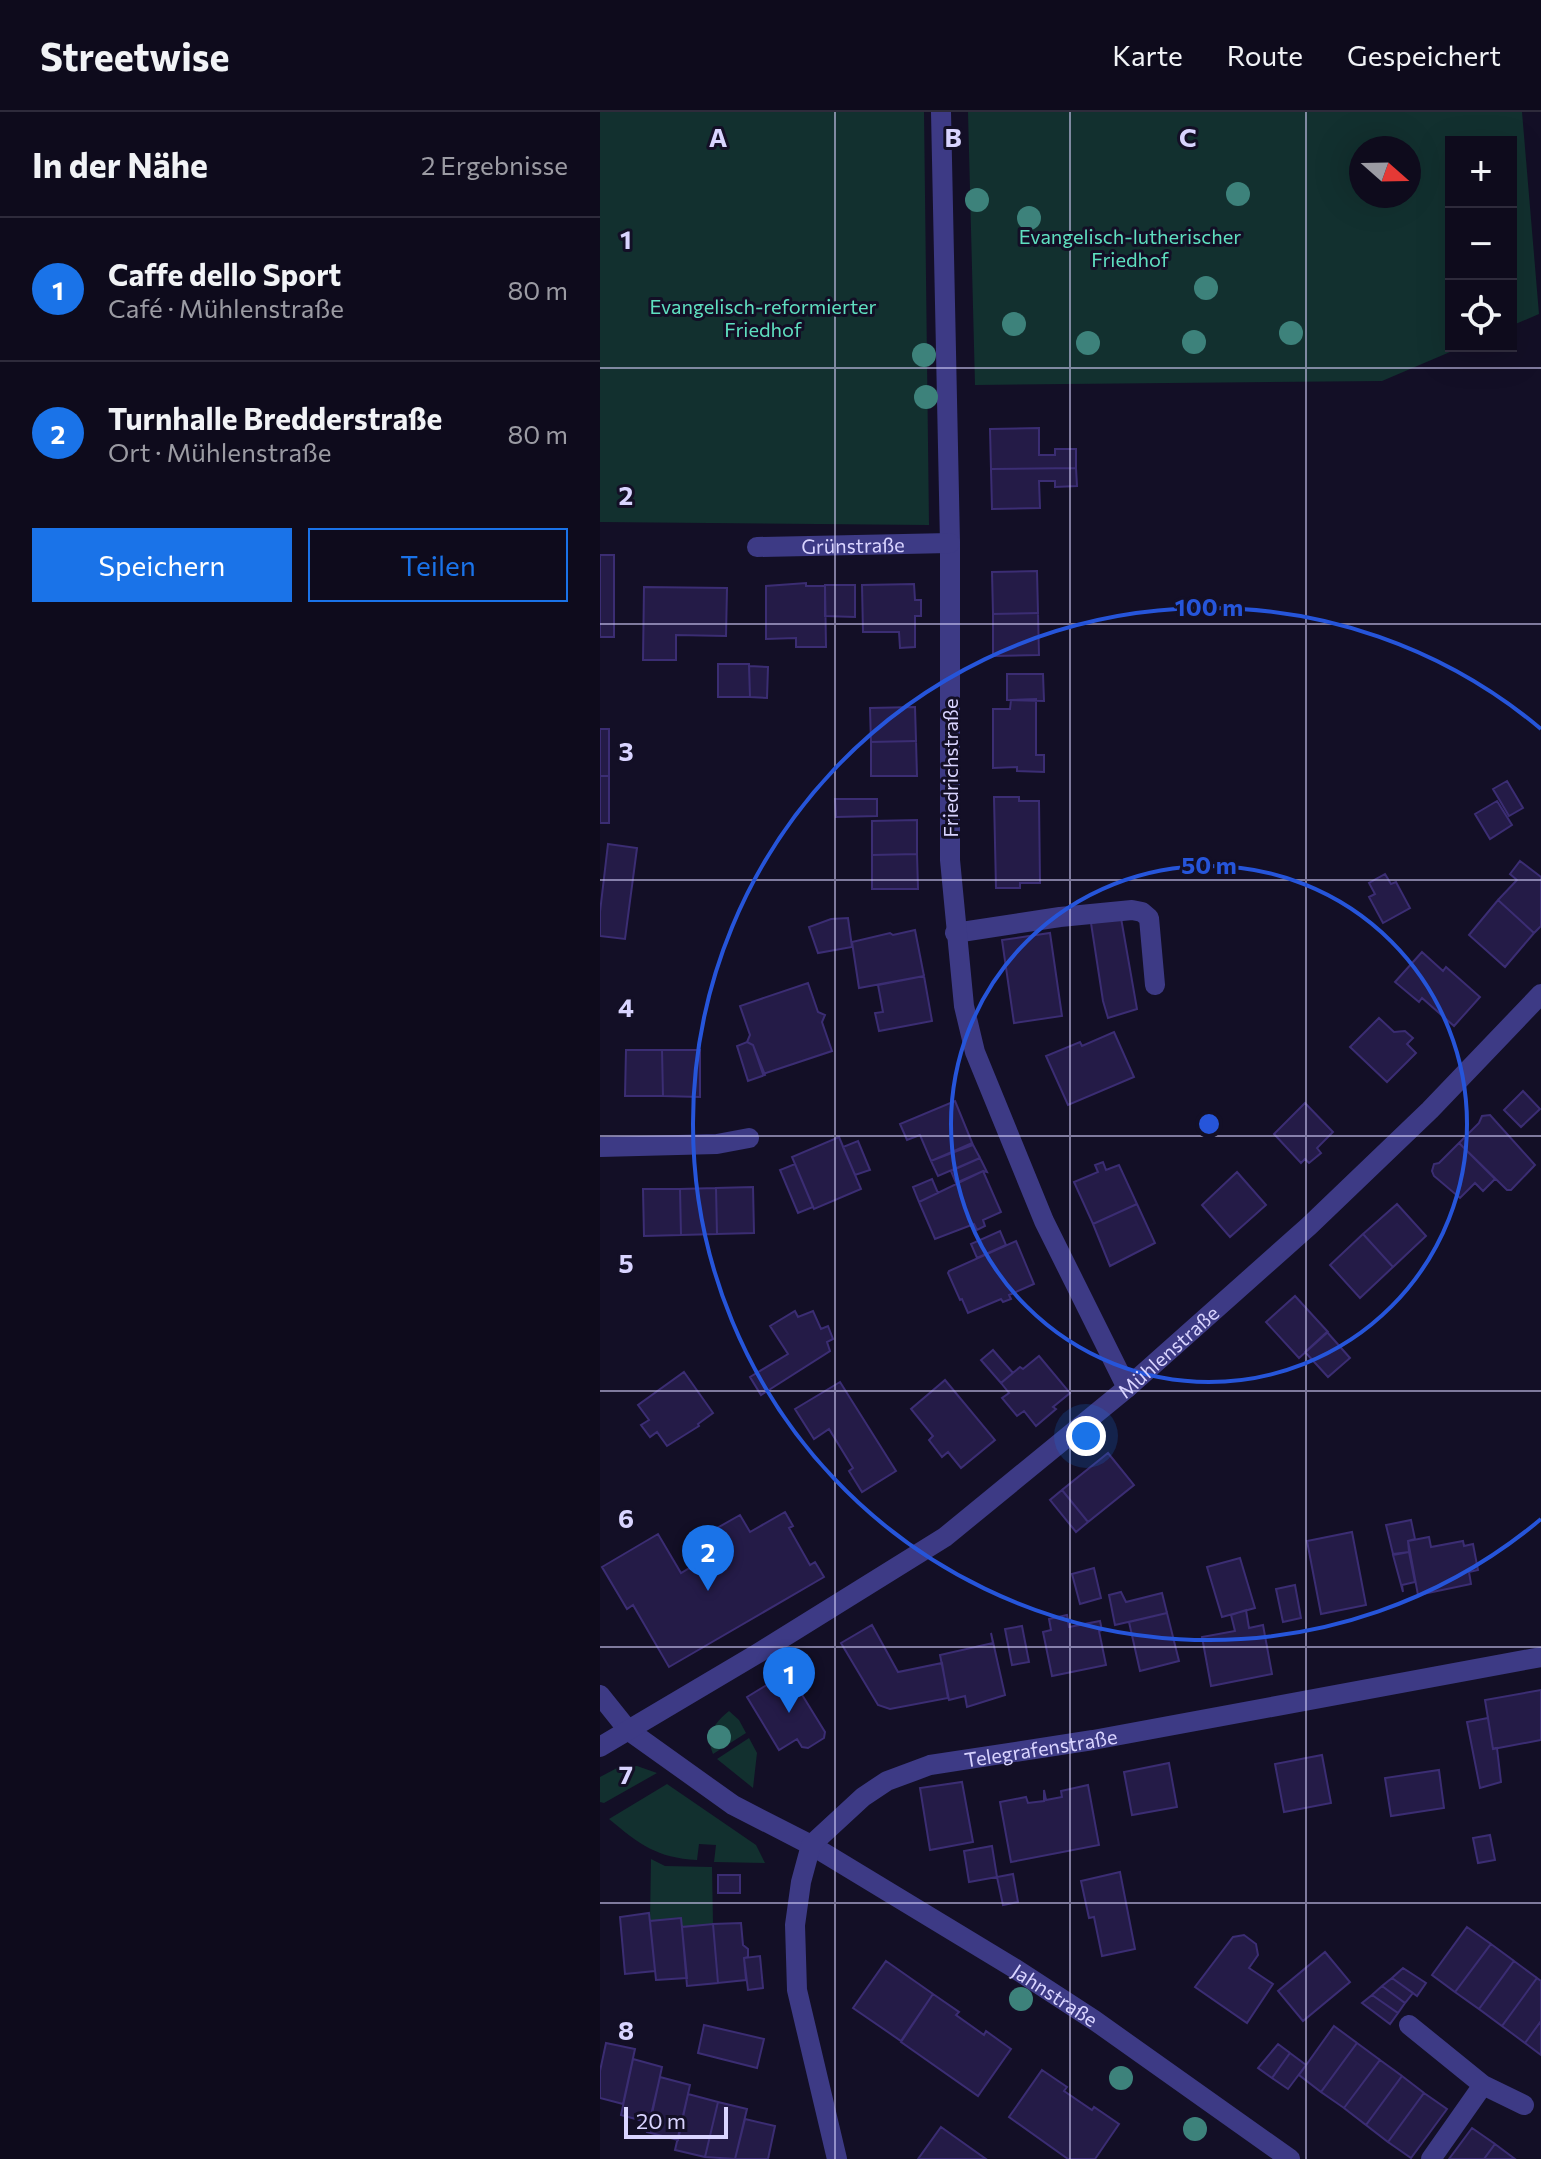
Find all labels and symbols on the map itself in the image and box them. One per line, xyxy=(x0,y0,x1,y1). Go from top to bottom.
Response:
text: A xyxy=(709,121,728,152)
text: B xyxy=(944,121,962,152)
text: C xyxy=(1179,121,1197,152)
north arrow xyxy=(1349,136,1421,208)
text: 1 xyxy=(620,223,632,254)
park label: Evangelisch-lutherischer Friedhof xyxy=(1019,224,1241,271)
park label: Evangelisch-reformierter Friedhof xyxy=(650,294,876,341)
text: 2 xyxy=(619,479,633,510)
street label: Grünstraße xyxy=(801,532,905,558)
text: 100 m xyxy=(1175,592,1243,621)
street label: Friedrichstraße xyxy=(938,698,962,838)
text: 3 xyxy=(618,735,634,766)
text: 50 m xyxy=(1181,850,1237,879)
text: 4 xyxy=(618,991,634,1022)
centre of rings xyxy=(1195,1110,1223,1138)
text: 5 xyxy=(618,1247,634,1278)
street label: Mühlenstraße xyxy=(1113,1300,1223,1403)
your location xyxy=(1066,1416,1106,1456)
text: 6 xyxy=(618,1502,634,1533)
pin: 2 xyxy=(682,1525,734,1591)
pin: 1 xyxy=(763,1647,815,1713)
street label: Telegrafenstraße xyxy=(963,1724,1119,1772)
text: 7 xyxy=(619,1758,633,1789)
street label: Jahnstraße xyxy=(1008,1958,1103,2031)
text: 8 xyxy=(618,2014,634,2045)
scale bar xyxy=(624,2103,728,2139)

